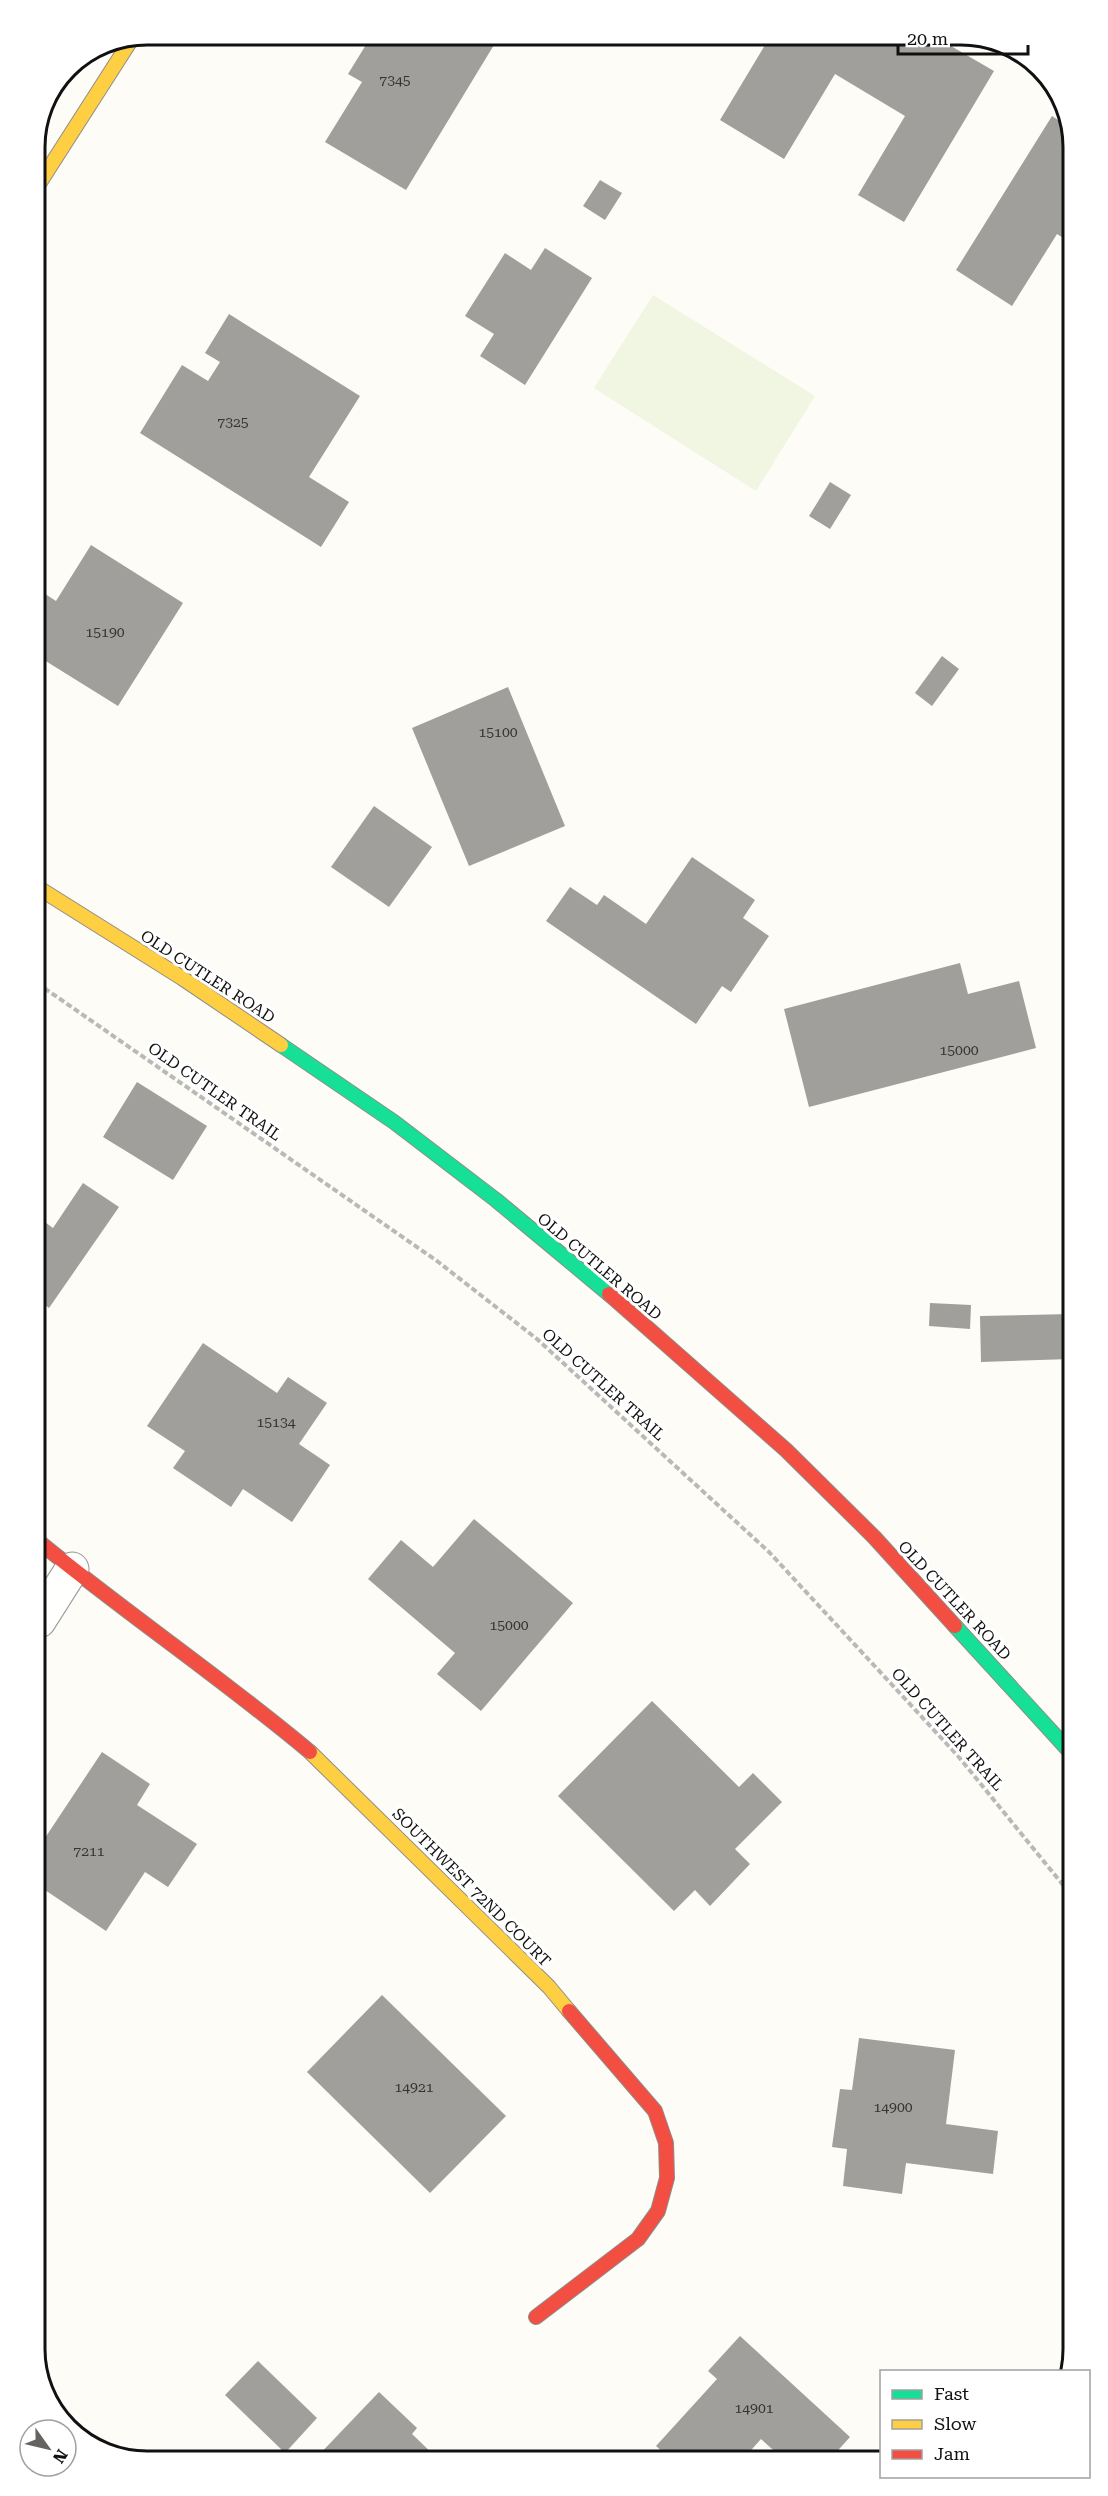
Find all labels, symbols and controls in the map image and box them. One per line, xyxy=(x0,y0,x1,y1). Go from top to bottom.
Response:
scale bar xyxy=(898,18,1028,56)
text: 20 m xyxy=(907,28,948,49)
house number: 7345 xyxy=(379,72,411,88)
house number: 7325 xyxy=(217,414,249,430)
house number: 15190 xyxy=(85,624,125,640)
house number: 15100 xyxy=(478,724,518,740)
street label: OLD CUTLER ROAD xyxy=(137,926,278,1027)
street label: OLD CUTLER TRAIL xyxy=(144,1038,285,1145)
house number: 15000 xyxy=(939,1042,979,1058)
street label: OLD CUTLER ROAD xyxy=(534,1209,666,1324)
street label: OLD CUTLER TRAIL xyxy=(538,1324,669,1445)
house number: 15134 xyxy=(256,1414,296,1430)
street label: OLD CUTLER ROAD xyxy=(894,1537,1015,1664)
house number: 15000 xyxy=(489,1617,529,1633)
street label: OLD CUTLER TRAIL xyxy=(888,1664,1008,1795)
street label: SOUTHWEST 72ND COURT xyxy=(389,1804,555,1971)
house number: 7211 xyxy=(73,1843,105,1859)
house number: 14921 xyxy=(394,2079,434,2095)
house number: 14900 xyxy=(873,2099,913,2115)
legend xyxy=(880,2370,1090,2478)
text: Fast xyxy=(934,2383,969,2404)
house number: 14901 xyxy=(734,2400,774,2416)
text: Slow xyxy=(934,2413,976,2434)
north arrow xyxy=(18,2418,78,2478)
text: Jam xyxy=(934,2443,970,2464)
text: N xyxy=(49,2446,71,2467)

